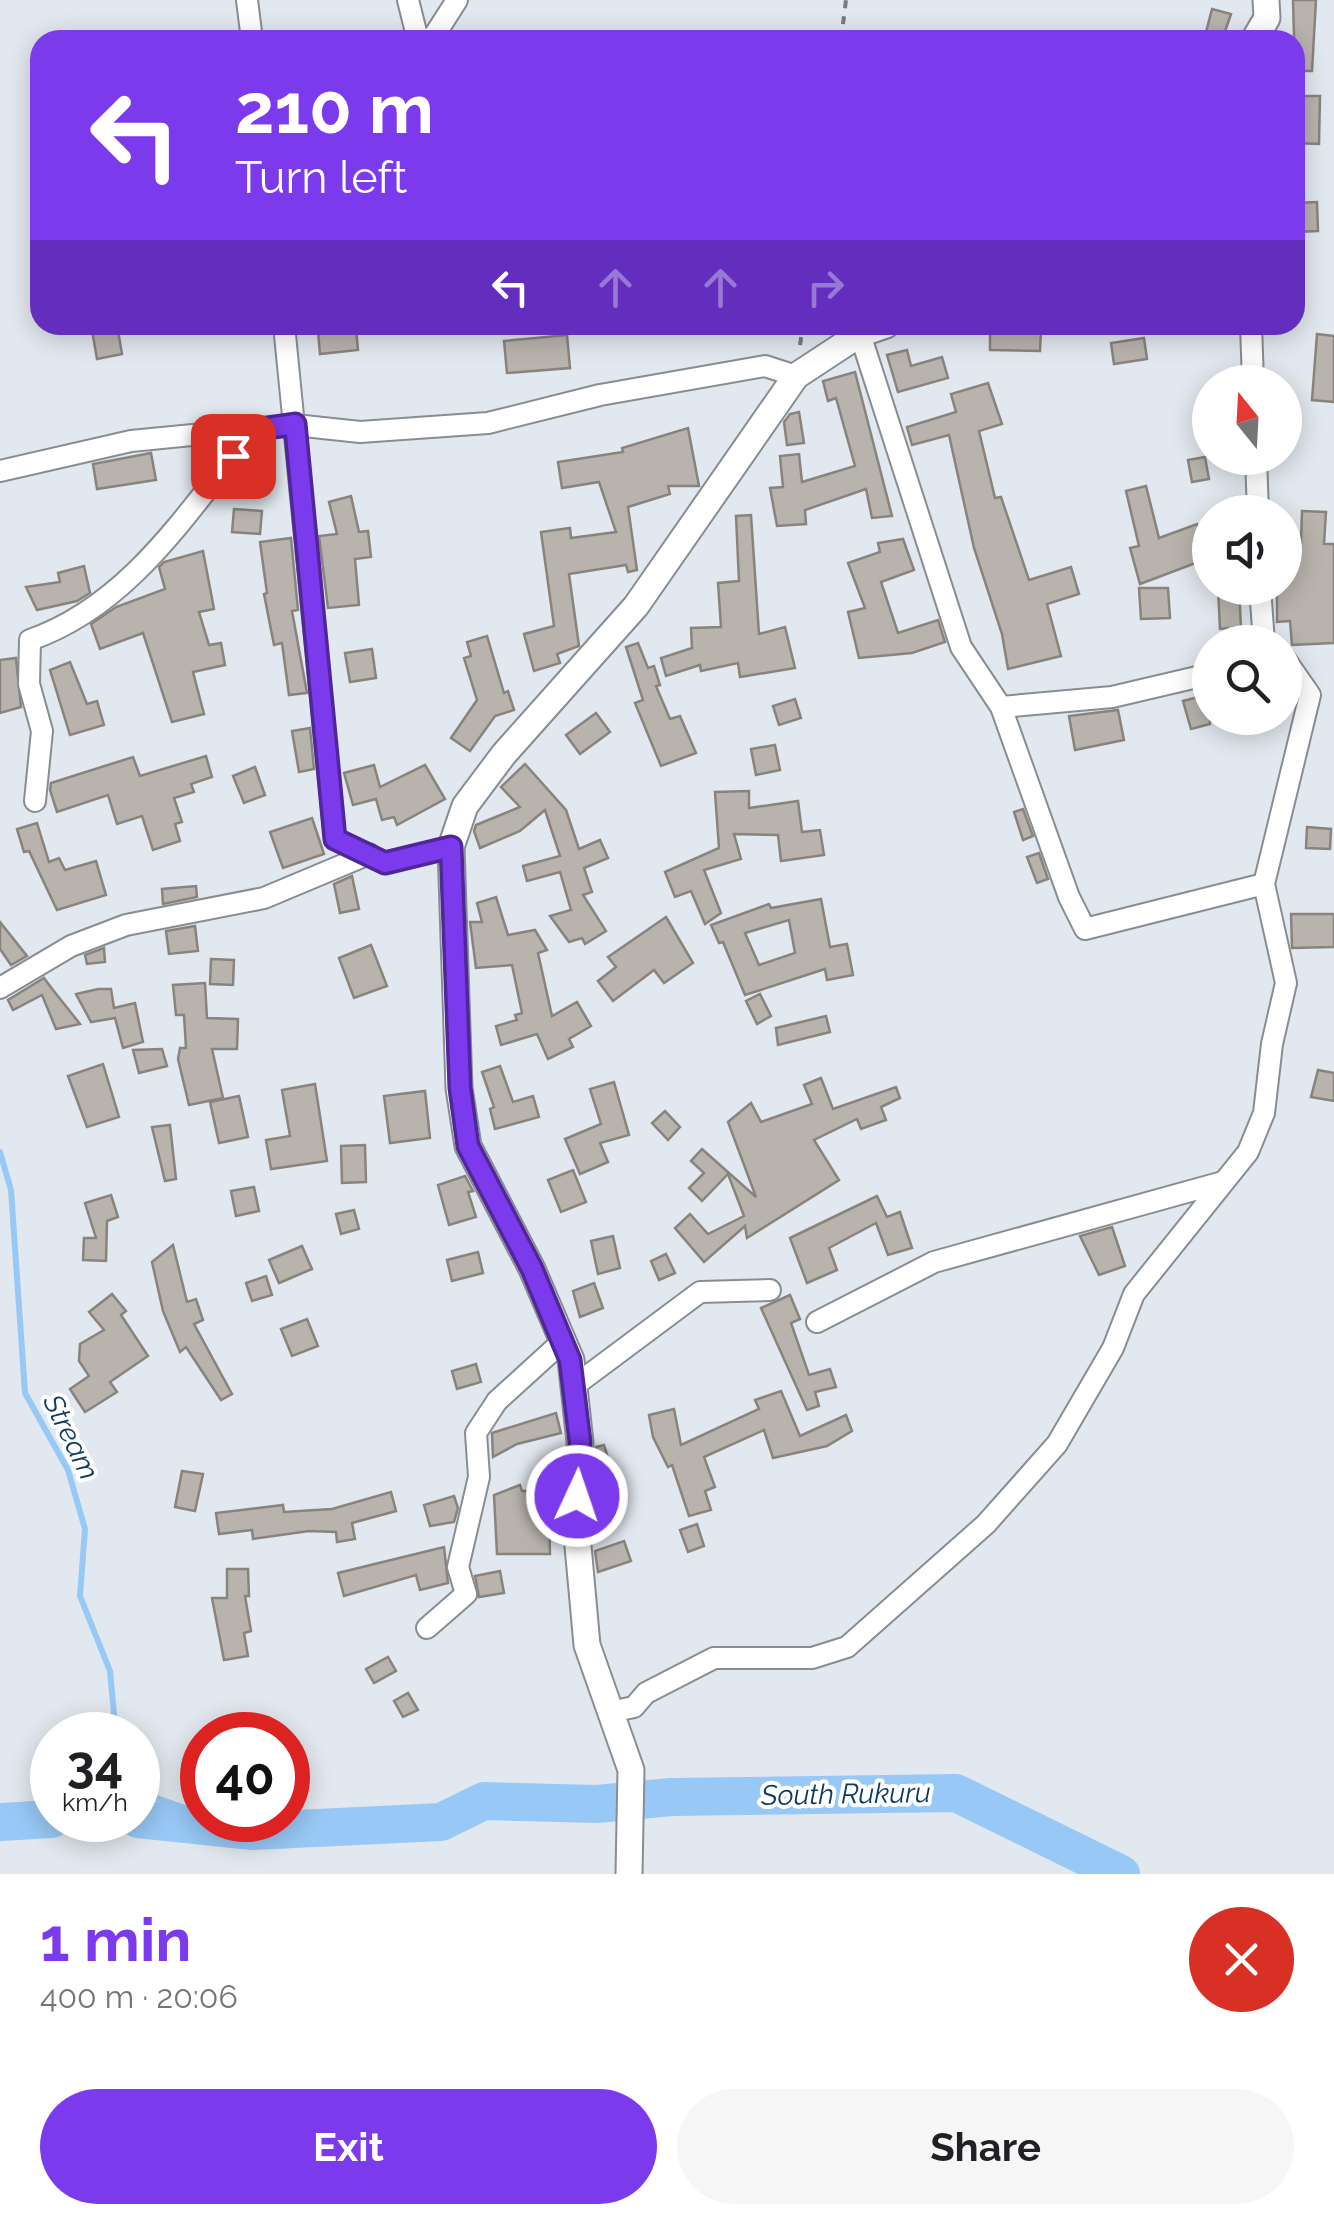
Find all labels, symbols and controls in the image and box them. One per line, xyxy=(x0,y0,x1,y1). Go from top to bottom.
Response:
text: 210 m xyxy=(235,67,434,149)
icon: left xyxy=(70,70,200,200)
text: Turn left xyxy=(235,151,407,204)
icon: left xyxy=(483,260,538,315)
icon: ahead xyxy=(588,260,643,315)
icon: ahead xyxy=(693,260,748,315)
icon: right xyxy=(798,260,853,315)
north arrow xyxy=(1192,365,1302,475)
map controls xyxy=(1192,365,1302,735)
pin xyxy=(191,414,276,499)
icon: arrive xyxy=(206,429,261,484)
button: sound xyxy=(1192,495,1302,605)
button: search xyxy=(1192,625,1302,735)
water label: Stream xyxy=(36,1388,106,1485)
position arrow xyxy=(525,1444,629,1548)
speed limit sign: 40 xyxy=(180,1712,310,1842)
text: 34 xyxy=(67,1735,123,1794)
water label: South Rukuru xyxy=(760,1776,931,1812)
text: km/h xyxy=(62,1787,128,1817)
text: 1 min xyxy=(40,1905,191,1975)
button: close xyxy=(1189,1907,1294,2012)
text: 400 m · 20:06 xyxy=(40,1978,238,2015)
button: Exit xyxy=(40,2089,657,2204)
button: Share xyxy=(677,2089,1294,2204)

